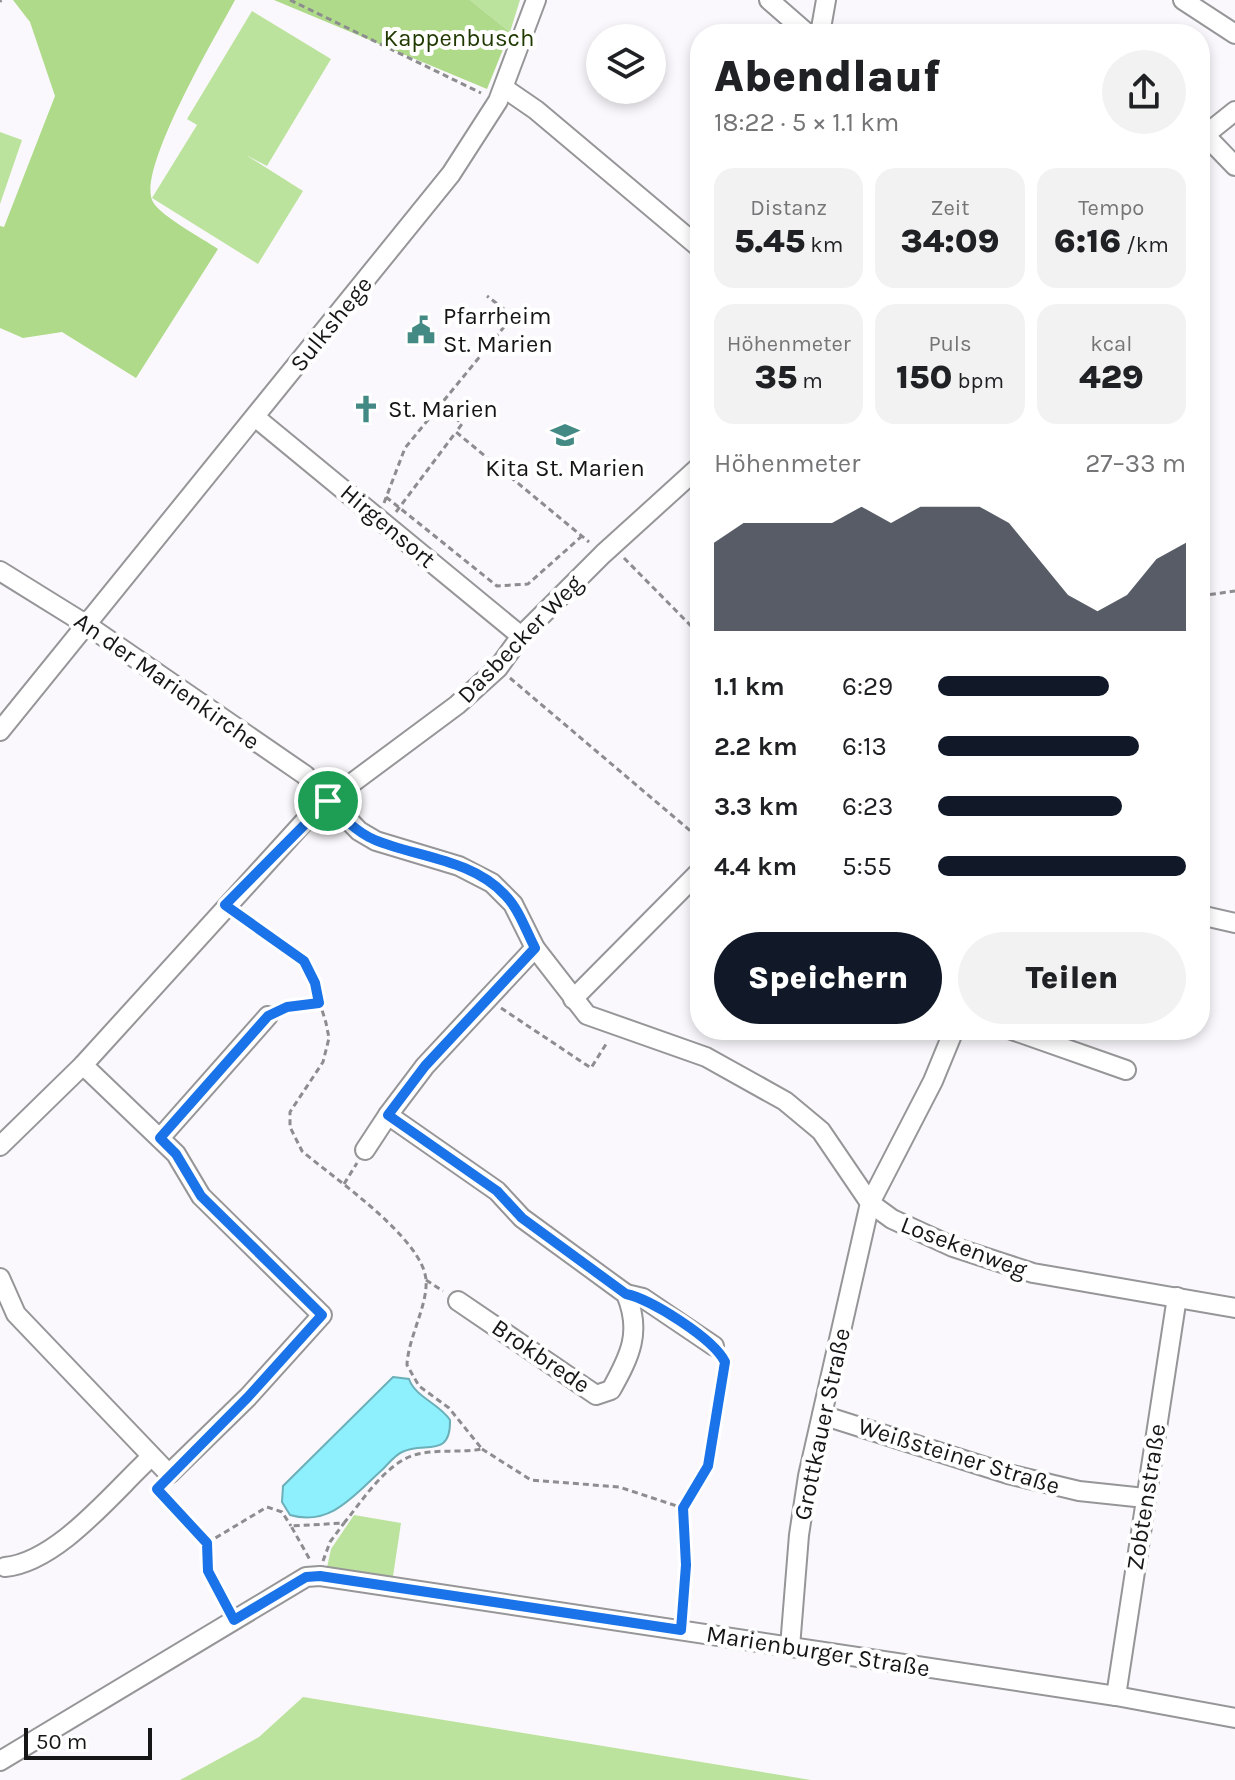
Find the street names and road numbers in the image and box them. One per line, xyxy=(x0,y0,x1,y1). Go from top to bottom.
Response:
street label: Sulkshege xyxy=(284,271,378,377)
street label: Hirgensort xyxy=(335,478,441,574)
street label: Dasbecker Weg xyxy=(452,569,589,709)
street label: An der Marienkirche xyxy=(69,607,265,755)
street label: Losekenweg xyxy=(897,1210,1031,1284)
street label: Brokbrede xyxy=(487,1313,595,1399)
street label: Grottkauer Straße xyxy=(788,1325,856,1523)
street label: Weißsteiner Straße xyxy=(855,1412,1063,1500)
street label: Zobtenstraße xyxy=(1121,1422,1171,1572)
street label: Marienburger Straße xyxy=(704,1619,932,1683)

